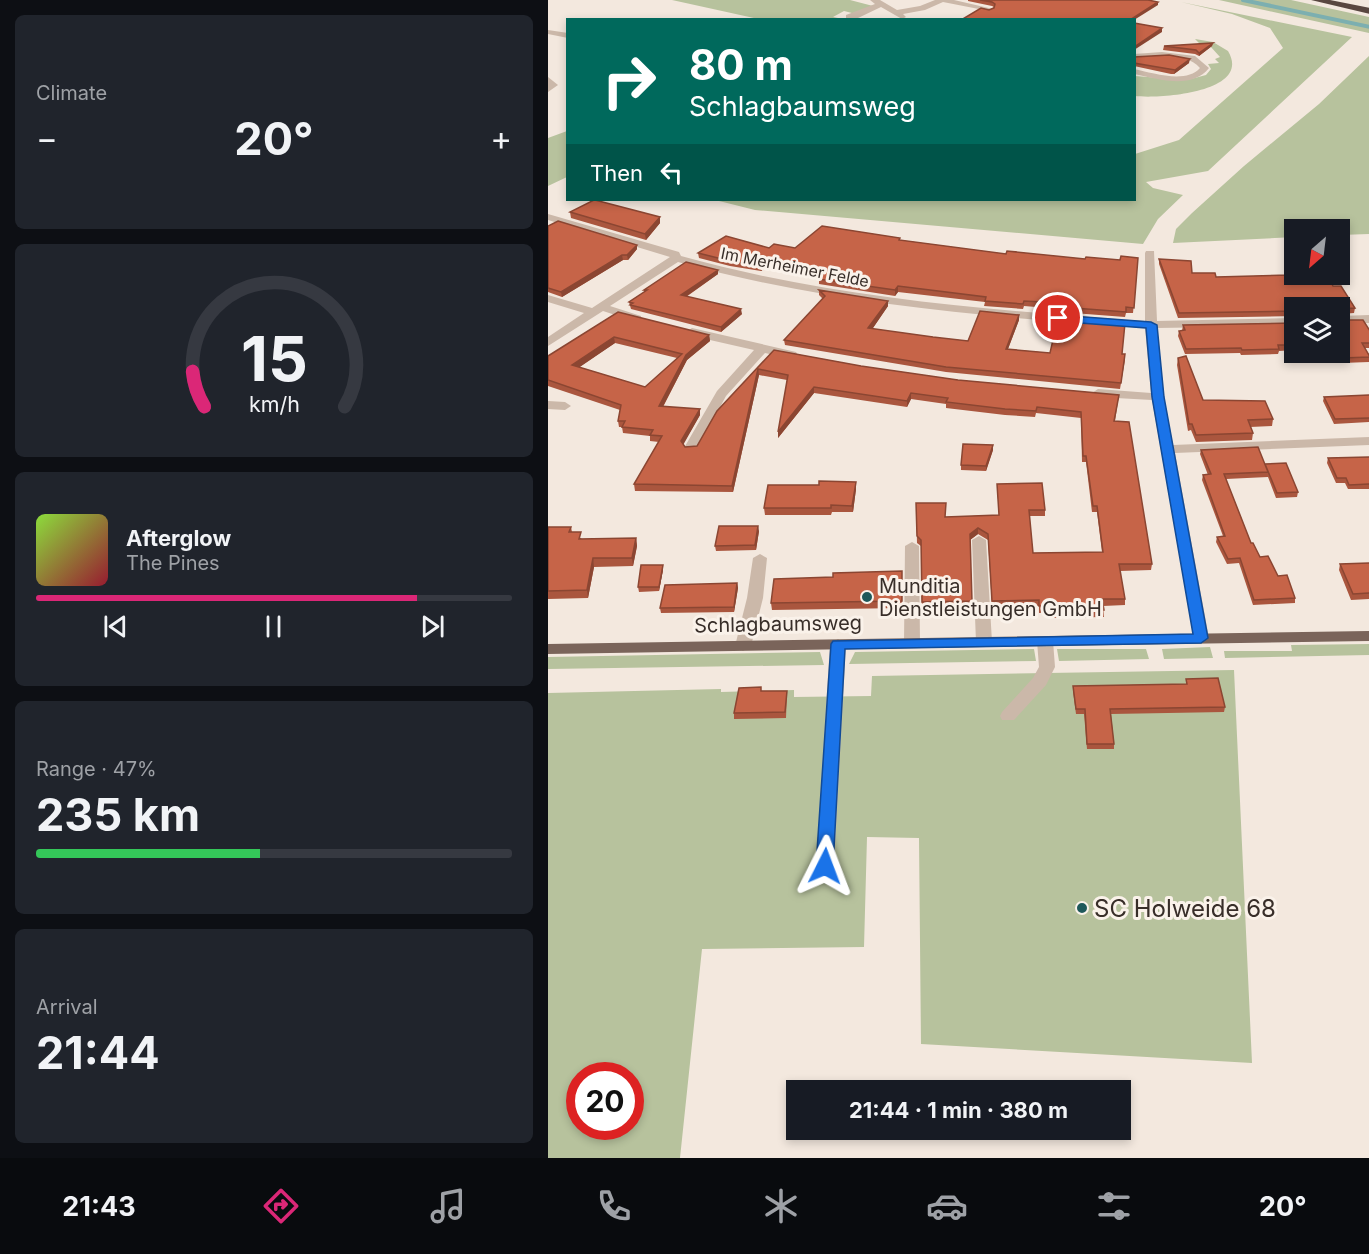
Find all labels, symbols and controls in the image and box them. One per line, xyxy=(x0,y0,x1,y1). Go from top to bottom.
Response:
text: 80 m xyxy=(689,39,793,90)
icon: right xyxy=(590,42,668,120)
text: Climate xyxy=(36,81,107,105)
text: Schlagbaumsweg xyxy=(689,90,916,123)
text: 20° xyxy=(234,111,314,166)
text: − xyxy=(36,118,58,158)
text: + xyxy=(490,118,512,158)
icon: left xyxy=(655,156,688,189)
text: Then xyxy=(590,160,643,186)
north arrow xyxy=(1284,219,1350,285)
map controls xyxy=(1284,219,1350,363)
street label: Im Merheimer Felde xyxy=(719,243,871,291)
pin xyxy=(1032,292,1083,343)
button: layers xyxy=(1284,297,1350,363)
icon: arrive xyxy=(1041,301,1074,334)
text: 15 xyxy=(241,322,307,397)
text: km/h xyxy=(249,392,299,418)
text: Afterglow xyxy=(126,525,231,551)
text: The Pines xyxy=(126,551,220,575)
place label: Munditia Dienstleistungen GmbH xyxy=(879,574,1102,621)
marker: Munditia Dienstleistungen GmbH xyxy=(860,590,874,604)
icon: previous xyxy=(99,610,132,643)
icon: pause xyxy=(257,610,290,643)
icon: next xyxy=(416,610,449,643)
street label: Schlagbaumsweg xyxy=(694,611,862,637)
text: Range · 47% xyxy=(36,757,157,781)
text: 235 km xyxy=(36,787,200,842)
position arrow xyxy=(793,834,857,898)
place label: SC Holweide 68 xyxy=(1094,894,1276,923)
marker: SC Holweide 68 xyxy=(1075,901,1089,915)
text: Arrival xyxy=(36,995,98,1019)
text: 21:44 xyxy=(36,1025,160,1080)
speed limit sign: 20 xyxy=(566,1062,644,1140)
text: 21:44 · 1 min · 380 m xyxy=(849,1097,1068,1123)
icon: directions xyxy=(260,1185,302,1227)
icon: music xyxy=(427,1185,469,1227)
icon: phone xyxy=(593,1185,635,1227)
icon: climate xyxy=(760,1185,802,1227)
icon: car xyxy=(926,1185,968,1227)
icon: filters xyxy=(1093,1185,1135,1227)
text: 21:43 xyxy=(62,1190,136,1223)
text: 20° xyxy=(1259,1190,1307,1223)

